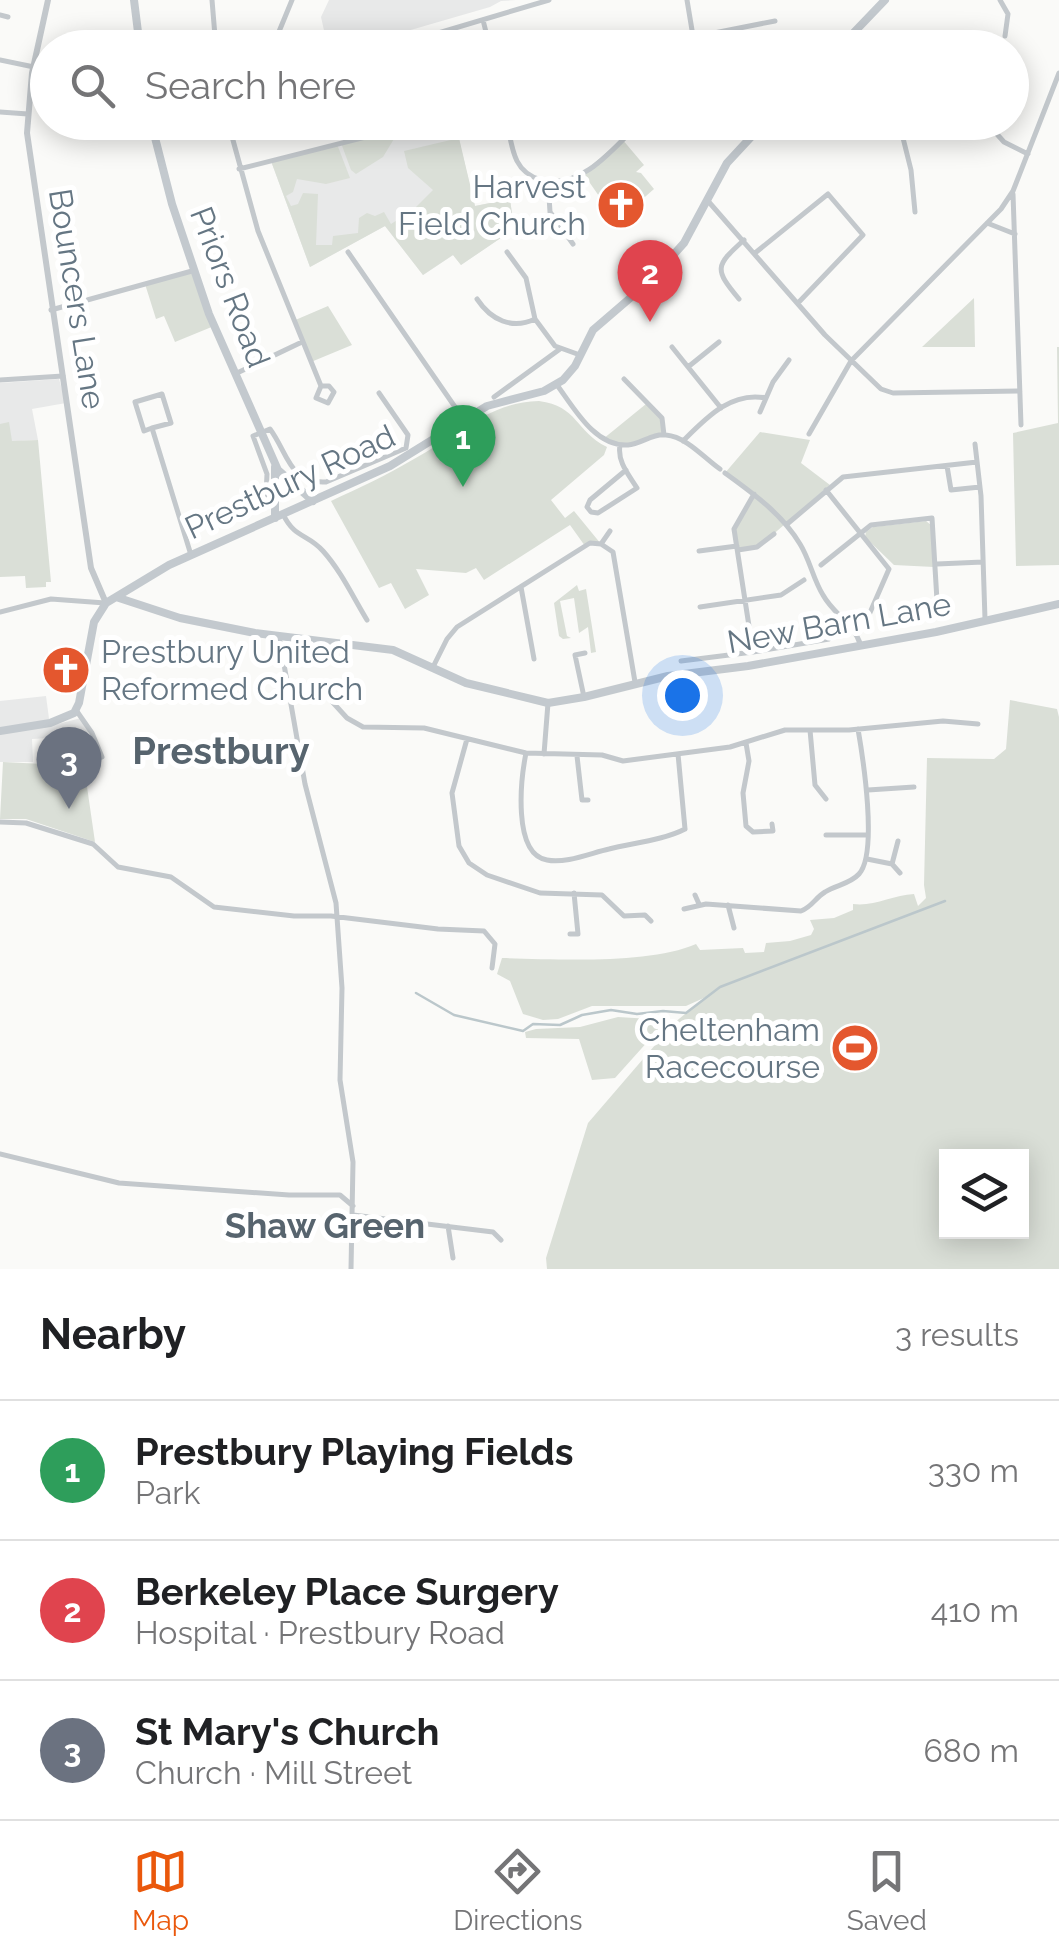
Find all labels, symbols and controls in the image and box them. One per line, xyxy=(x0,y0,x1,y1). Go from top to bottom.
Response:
search box xyxy=(30,30,1029,140)
icon: search xyxy=(65,58,120,113)
text: Search here xyxy=(145,63,356,108)
place label: Harvest Field Church xyxy=(398,168,586,242)
church icon: Harvest Field Church xyxy=(595,179,647,231)
street label: Bouncers Lane xyxy=(42,186,113,412)
street label: Priors Road xyxy=(183,201,278,372)
pin: 2 xyxy=(618,240,682,322)
pin: 1 xyxy=(430,404,496,487)
street label: Prestbury Road xyxy=(179,417,400,546)
street label: New Barn Lane xyxy=(724,585,954,660)
place label: Prestbury United Reformed Church xyxy=(101,633,363,707)
church icon: Prestbury United Reformed Church xyxy=(40,644,92,696)
your location xyxy=(657,670,708,721)
pin: 3 xyxy=(36,726,102,809)
district label: Prestbury xyxy=(132,728,310,773)
place label: Cheltenham Racecourse xyxy=(639,1011,820,1085)
sports icon: Cheltenham Racecourse xyxy=(829,1022,881,1074)
map controls xyxy=(939,1149,1029,1239)
button: layers xyxy=(939,1149,1029,1239)
district label: Shaw Green xyxy=(225,1205,425,1246)
text: Nearby xyxy=(40,1310,186,1359)
text: 3 results xyxy=(895,1316,1019,1353)
text: Prestbury Playing Fields xyxy=(135,1429,574,1474)
text: 1 xyxy=(65,1452,80,1489)
text: 330 m xyxy=(928,1452,1019,1489)
text: Park xyxy=(135,1474,200,1511)
text: Berkeley Place Surgery xyxy=(135,1569,559,1614)
text: 2 xyxy=(63,1592,82,1629)
text: 410 m xyxy=(931,1592,1019,1629)
text: Hospital · Prestbury Road xyxy=(135,1614,505,1651)
text: St Mary's Church xyxy=(135,1709,439,1754)
text: 3 xyxy=(64,1732,81,1769)
text: 680 m xyxy=(924,1732,1019,1769)
text: Church · Mill Street xyxy=(135,1754,412,1791)
tab: Map xyxy=(132,1844,189,1937)
tab: Directions xyxy=(453,1844,583,1937)
tab: Saved xyxy=(847,1844,927,1937)

